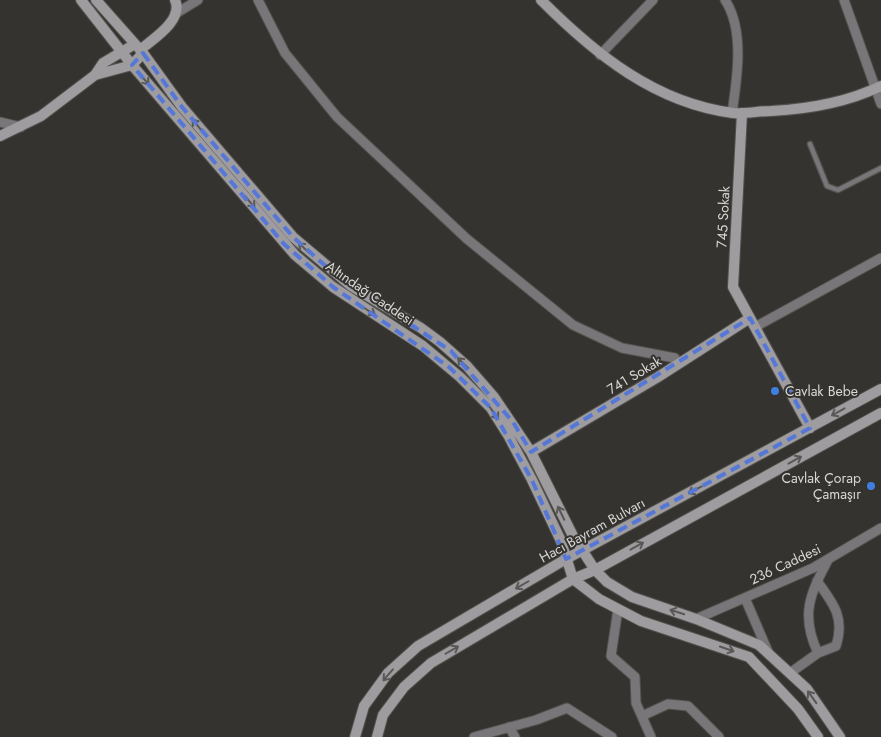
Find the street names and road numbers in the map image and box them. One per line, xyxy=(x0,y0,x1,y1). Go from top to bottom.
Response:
street label: 745 Sokak xyxy=(711,185,735,248)
street label: Altındağ Caddesi xyxy=(322,256,418,330)
street label: 741 Sokak xyxy=(603,350,666,399)
street label: Hacı Bayram Bulvarı xyxy=(535,493,649,567)
street label: 236 Caddesi xyxy=(746,539,824,589)

